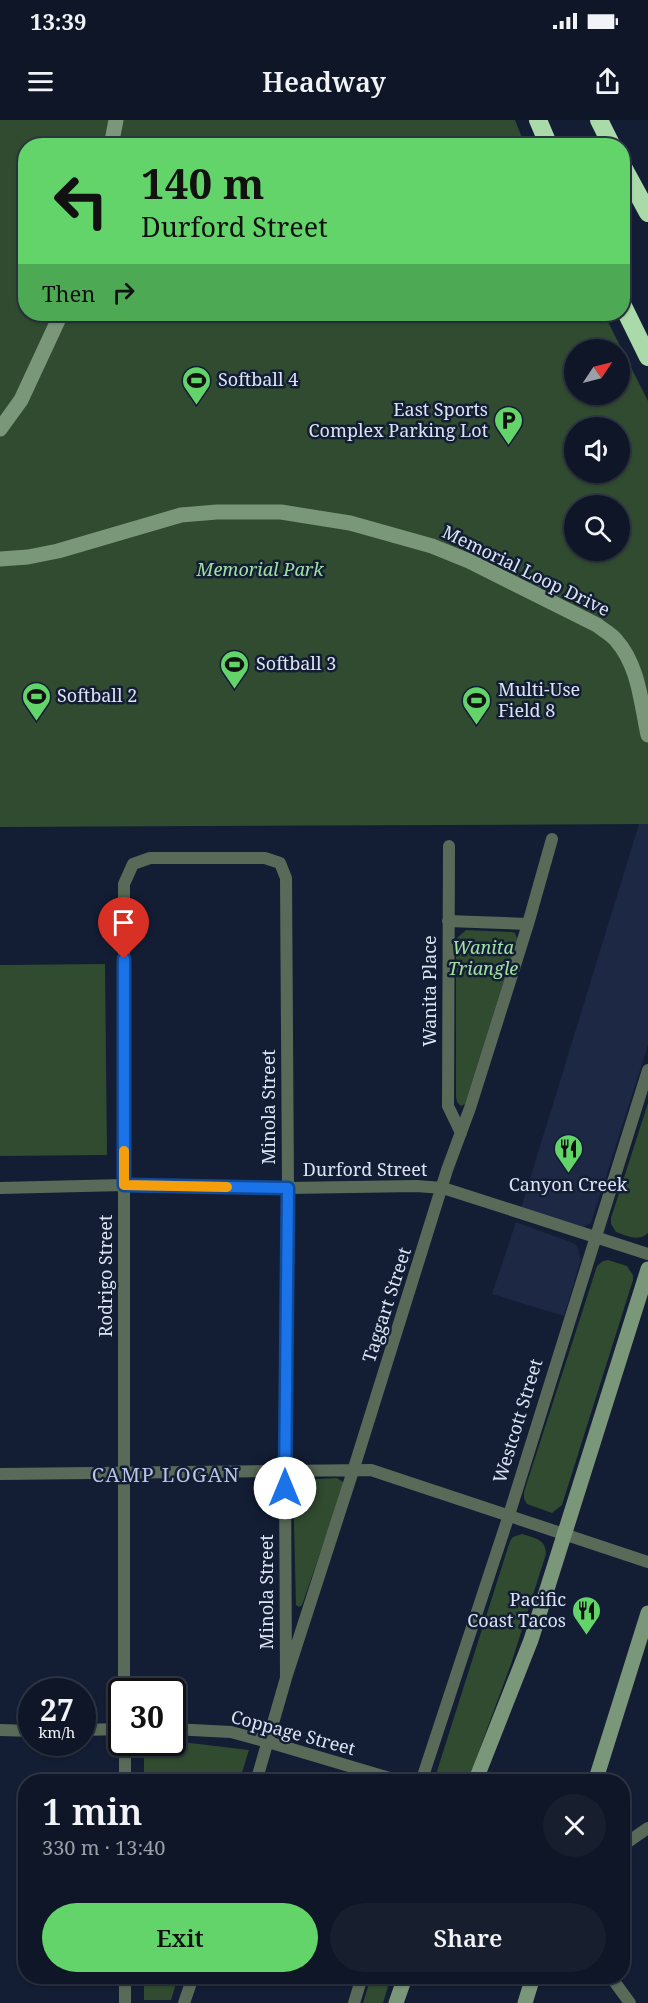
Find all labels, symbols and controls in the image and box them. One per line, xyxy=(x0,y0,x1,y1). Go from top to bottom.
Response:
text: 13:39 xyxy=(30,6,86,36)
text: Headway xyxy=(262,63,386,100)
icon: menu xyxy=(24,65,57,98)
icon: share xyxy=(591,65,624,98)
text: 140 m xyxy=(141,154,265,211)
icon: left xyxy=(42,162,120,240)
text: Durford Street xyxy=(141,208,328,245)
icon: right xyxy=(107,276,140,309)
text: Then xyxy=(42,278,95,308)
north arrow xyxy=(564,339,630,405)
map controls xyxy=(564,339,630,561)
sports icon: Softball 4 xyxy=(181,364,213,406)
place label: Softball 4 xyxy=(218,367,298,391)
place label: East Sports Complex Parking Lot xyxy=(309,397,488,442)
parking icon: East Sports Complex Parking Lot xyxy=(493,404,525,446)
button: sound xyxy=(564,417,630,483)
button: search xyxy=(564,495,630,561)
street label: Memorial Loop Drive xyxy=(439,519,614,621)
park label: Memorial Park xyxy=(196,557,324,581)
sports icon: Softball 3 xyxy=(219,648,251,690)
place label: Softball 3 xyxy=(256,651,336,675)
place label: Multi-Use Field 8 xyxy=(498,677,580,722)
sports icon: Softball 2 xyxy=(20,680,52,722)
place label: Softball 2 xyxy=(57,683,137,707)
sports icon: Multi-Use Field 8 xyxy=(461,684,493,726)
pin xyxy=(98,897,149,959)
icon: arrive xyxy=(107,906,140,939)
street label: Wanita Place xyxy=(417,935,441,1047)
park label: Wanita Triangle xyxy=(448,935,518,980)
street label: Minola Street xyxy=(256,1049,280,1165)
restaurant icon: Canyon Creek xyxy=(552,1132,584,1174)
street label: Durford Street xyxy=(303,1157,427,1181)
place label: Canyon Creek xyxy=(509,1172,628,1196)
street label: Rodrigo Street xyxy=(93,1215,117,1337)
street label: Taggart Street xyxy=(356,1244,416,1365)
street label: Westcott Street xyxy=(487,1356,547,1486)
position arrow xyxy=(253,1456,317,1520)
district label: CAMP LOGAN xyxy=(92,1461,240,1488)
street label: Minola Street xyxy=(254,1534,278,1650)
place label: Pacific Coast Tacos xyxy=(467,1587,566,1632)
restaurant icon: Pacific Coast Tacos xyxy=(571,1594,603,1636)
speed limit sign: 30 xyxy=(108,1678,186,1756)
text: 27 xyxy=(40,1689,74,1730)
street label: Coppage Street xyxy=(228,1704,358,1760)
text: km/h xyxy=(39,1722,75,1742)
text: 1 min xyxy=(42,1787,143,1836)
button: close xyxy=(543,1794,606,1857)
text: 330 m · 13:40 xyxy=(42,1834,165,1861)
button: Exit xyxy=(42,1903,318,1972)
button: Share xyxy=(330,1903,606,1972)

